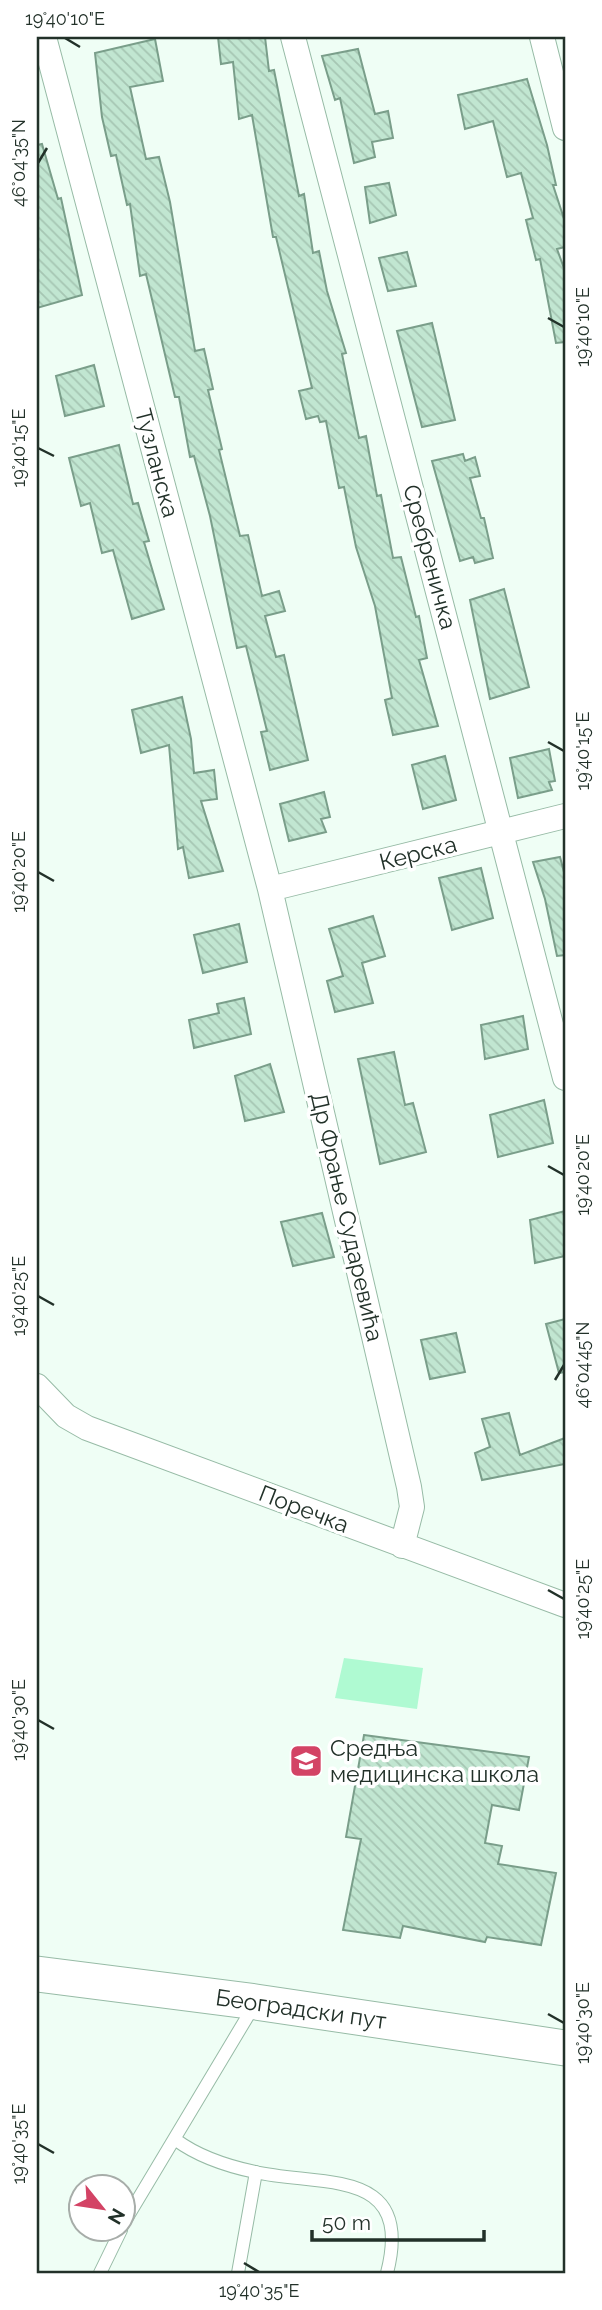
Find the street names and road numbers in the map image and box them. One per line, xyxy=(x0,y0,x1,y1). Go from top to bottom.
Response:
street label: Тузланска xyxy=(130,406,185,520)
street label: Сребреничка xyxy=(398,482,463,632)
street label: Керска xyxy=(376,830,459,875)
street label: Др Фрање Сударевића xyxy=(306,1090,389,1344)
street label: Поречка xyxy=(255,1479,353,1538)
street label: Београдски пут xyxy=(214,1983,388,2034)

